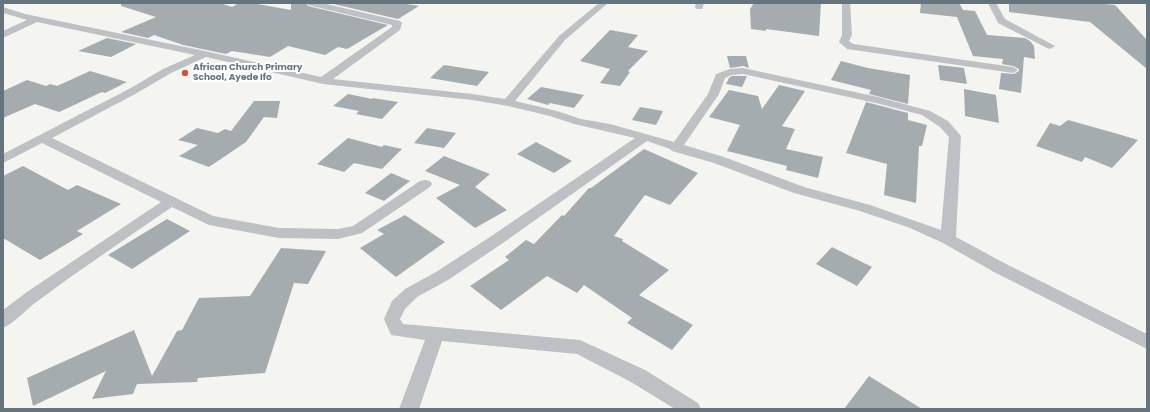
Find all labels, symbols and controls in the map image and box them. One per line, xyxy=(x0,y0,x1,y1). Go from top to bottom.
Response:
place label: African Church Primary School, Ayede Ifo xyxy=(193,63,302,84)
marker: African Church Primary School, Ayede Ifo xyxy=(180,68,190,78)

